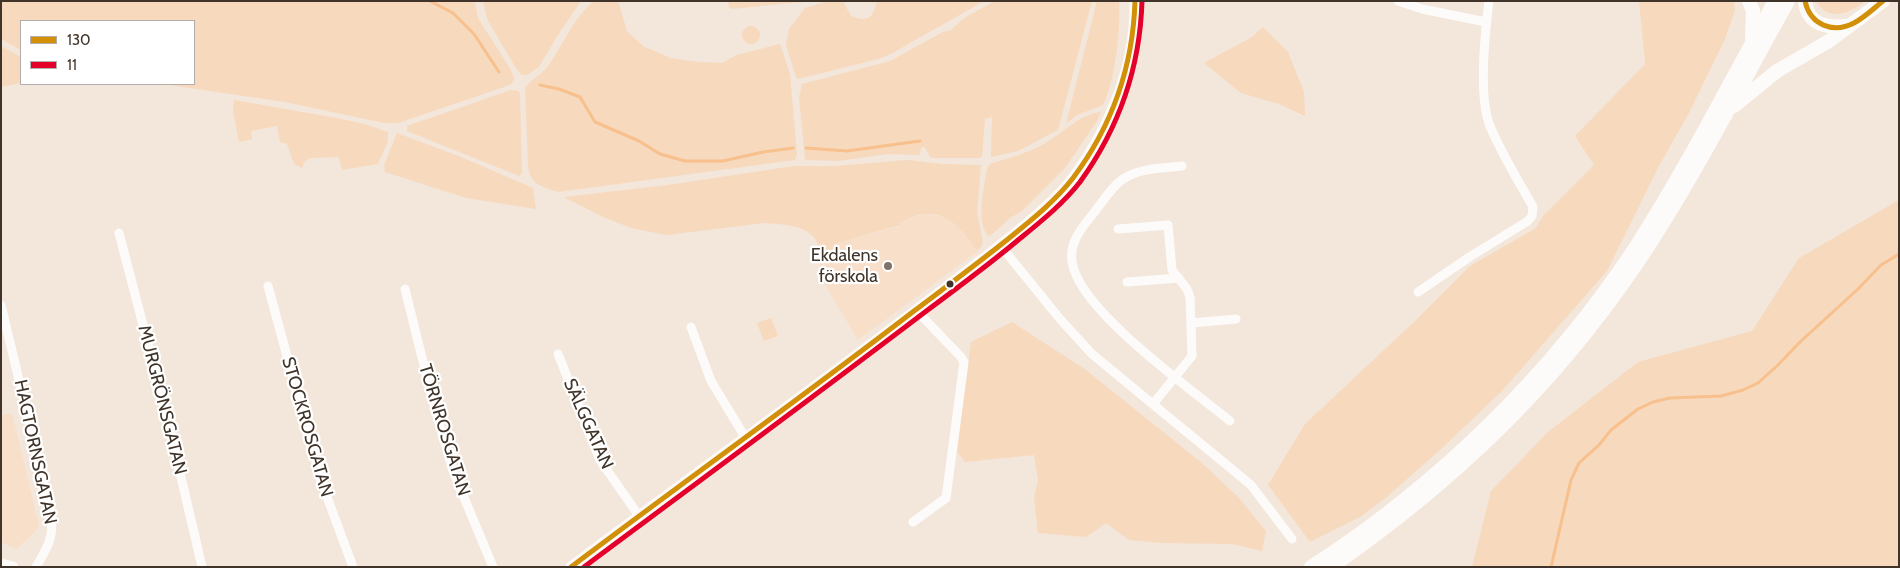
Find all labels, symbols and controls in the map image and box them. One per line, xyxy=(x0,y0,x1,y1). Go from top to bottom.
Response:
legend xyxy=(20,20,195,85)
text: 130 xyxy=(67,31,90,49)
text: 11 xyxy=(67,56,77,74)
place label: Ekdalens förskola xyxy=(811,245,878,288)
marker: Ekdalens förskola xyxy=(882,260,894,272)
unlabelled marker xyxy=(945,279,955,289)
street label: MURGRÖNSGATAN xyxy=(133,323,191,477)
street label: STOCKROSGATAN xyxy=(277,355,337,499)
street label: TÖRNROSGATAN xyxy=(414,362,474,498)
street label: SÄLGGATAN xyxy=(558,375,618,473)
street label: HAGTORNSGATAN xyxy=(9,378,61,526)

